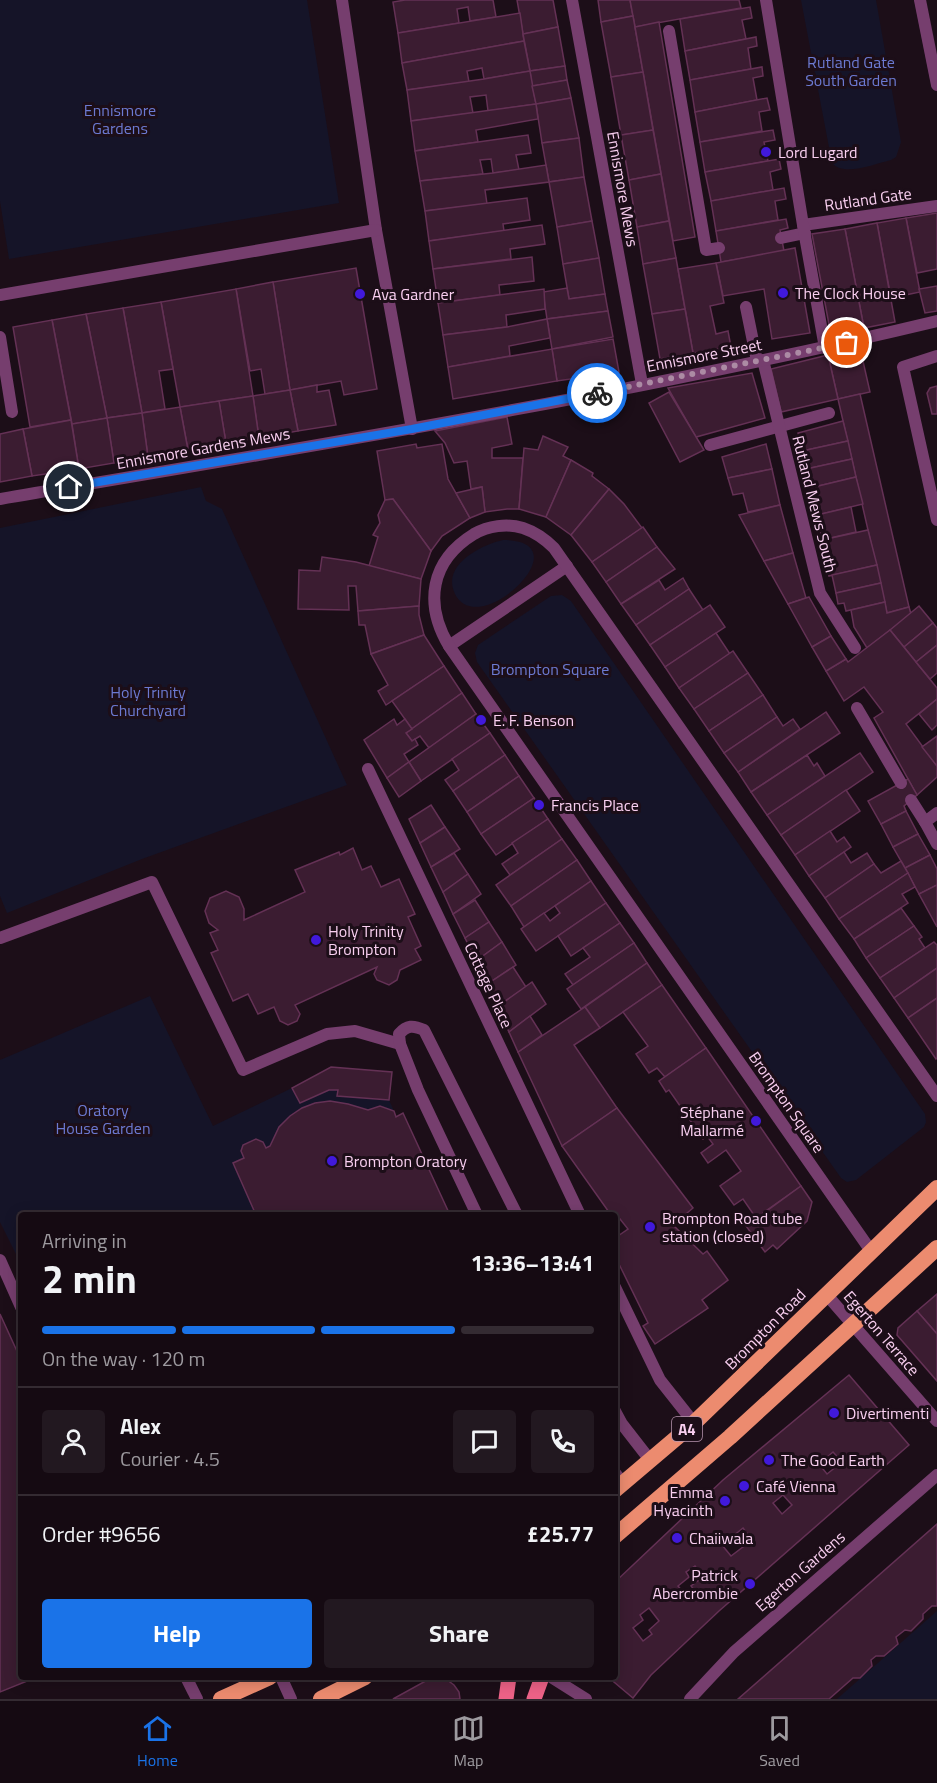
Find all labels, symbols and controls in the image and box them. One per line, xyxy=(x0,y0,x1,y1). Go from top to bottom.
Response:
park label: Rutland Gate South Garden xyxy=(805,50,897,92)
park label: Ennismore Gardens xyxy=(84,98,156,140)
street label: Ennismore Mews xyxy=(601,129,645,249)
place label: Lord Lugard xyxy=(778,140,857,164)
marker: Lord Lugard xyxy=(759,145,773,159)
street label: Rutland Gate xyxy=(823,181,913,217)
place label: The Clock House xyxy=(795,281,906,305)
place label: Ava Gardner xyxy=(372,282,455,306)
marker: The Clock House xyxy=(776,286,790,300)
marker: Ava Gardner xyxy=(353,287,367,301)
pin xyxy=(821,317,872,368)
icon: bag xyxy=(830,326,863,359)
street label: Ennismore Street xyxy=(644,332,764,378)
courier xyxy=(567,363,627,423)
icon: bike xyxy=(581,377,614,410)
street label: Ennismore Gardens Mews xyxy=(114,421,292,475)
street label: Rutland Mews South xyxy=(786,433,844,575)
pin xyxy=(43,461,94,512)
icon: home xyxy=(52,470,85,503)
park label: Brompton Square xyxy=(491,657,609,681)
park label: Holy Trinity Churchyard xyxy=(110,680,186,722)
place label: E. F. Benson xyxy=(493,708,574,732)
marker: E. F. Benson xyxy=(474,713,488,727)
place label: Francis Place xyxy=(551,793,639,817)
marker: Francis Place xyxy=(532,798,546,812)
place label: Holy Trinity Brompton xyxy=(328,919,404,961)
marker: Holy Trinity Brompton xyxy=(309,933,323,947)
street label: Cottage Place xyxy=(459,938,519,1032)
street label: Brompton Square xyxy=(743,1047,831,1157)
park label: Oratory House Garden xyxy=(55,1098,151,1140)
place label: Stéphane Mallarmé xyxy=(680,1100,744,1142)
marker: Stéphane Mallarmé xyxy=(749,1114,763,1128)
place label: Brompton Oratory xyxy=(344,1149,467,1173)
marker: Brompton Oratory xyxy=(325,1154,339,1168)
place label: Brompton Road tube station (closed) xyxy=(662,1206,802,1248)
marker: Brompton Road tube station (closed) xyxy=(643,1220,657,1234)
text: Arriving in xyxy=(42,1225,127,1256)
text: 13:36–13:41 xyxy=(471,1246,594,1280)
text: 2 min xyxy=(42,1249,137,1308)
street label: Brompton Road xyxy=(719,1283,811,1375)
street label: Egerton Terrace xyxy=(838,1285,926,1381)
text: On the way · 120 m xyxy=(42,1343,205,1374)
place label: Divertimenti xyxy=(846,1401,929,1425)
marker: Divertimenti xyxy=(827,1406,841,1420)
text: Alex xyxy=(120,1409,161,1443)
button: person xyxy=(42,1410,105,1473)
button: chat xyxy=(453,1410,516,1473)
button: phone xyxy=(531,1410,594,1473)
road number: A4 xyxy=(672,1417,702,1441)
text: Courier · 4.5 xyxy=(120,1443,220,1474)
place label: The Good Earth xyxy=(781,1448,885,1472)
marker: The Good Earth xyxy=(762,1453,776,1467)
place label: Café Vienna xyxy=(756,1474,836,1498)
marker: Café Vienna xyxy=(737,1479,751,1493)
place label: Emma Hyacinth xyxy=(653,1480,713,1522)
marker: Emma Hyacinth xyxy=(718,1494,732,1508)
text: Order #9656 xyxy=(42,1517,161,1551)
text: £25.77 xyxy=(527,1517,594,1551)
street label: Egerton Gardens xyxy=(750,1525,850,1617)
place label: Chaiiwala xyxy=(689,1526,753,1550)
marker: Chaiiwala xyxy=(670,1531,684,1545)
place label: Patrick Abercrombie xyxy=(652,1563,738,1605)
marker: Patrick Abercrombie xyxy=(743,1577,757,1591)
button: Help xyxy=(42,1599,312,1668)
button: Share xyxy=(324,1599,594,1668)
tab: Home xyxy=(137,1712,178,1772)
tab: Map xyxy=(452,1712,485,1772)
tab: Saved xyxy=(759,1712,800,1772)

